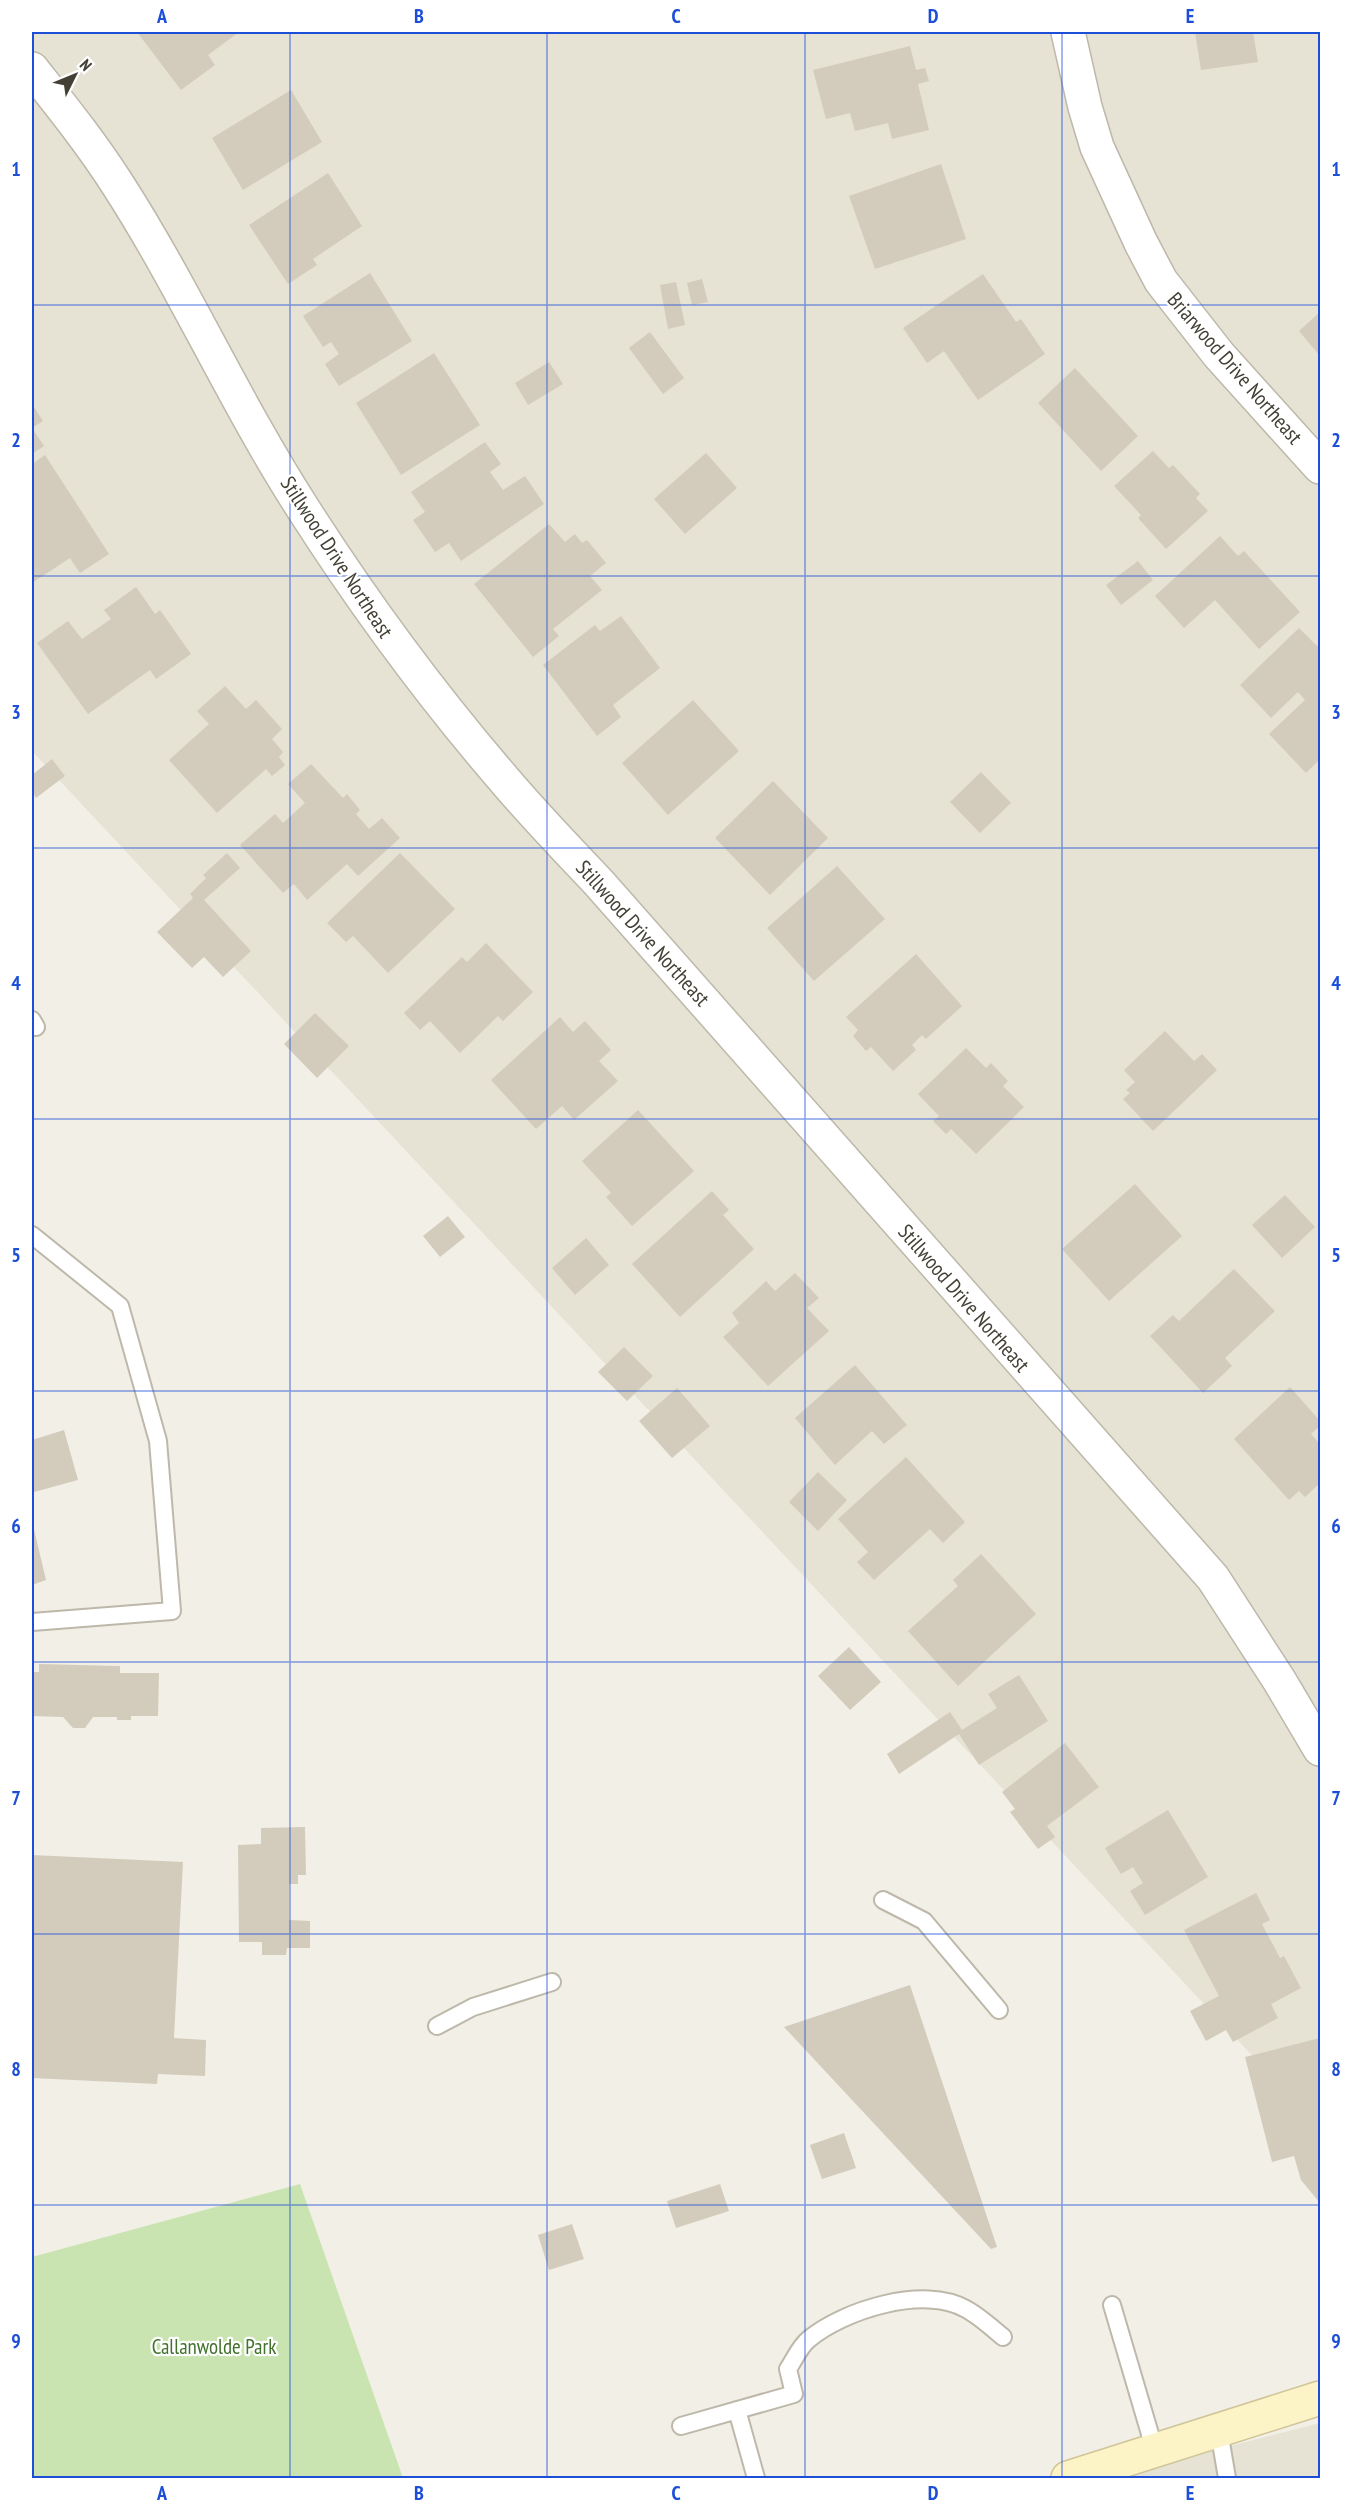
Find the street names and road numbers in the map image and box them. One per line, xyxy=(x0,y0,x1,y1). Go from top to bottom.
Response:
street label: Briarwood Drive Northeast xyxy=(1162,287,1308,450)
street label: Stillwood Drive Northeast xyxy=(275,471,399,643)
street label: Stillwood Drive Northeast xyxy=(570,854,716,1012)
street label: Stillwood Drive Northeast xyxy=(892,1219,1036,1378)

